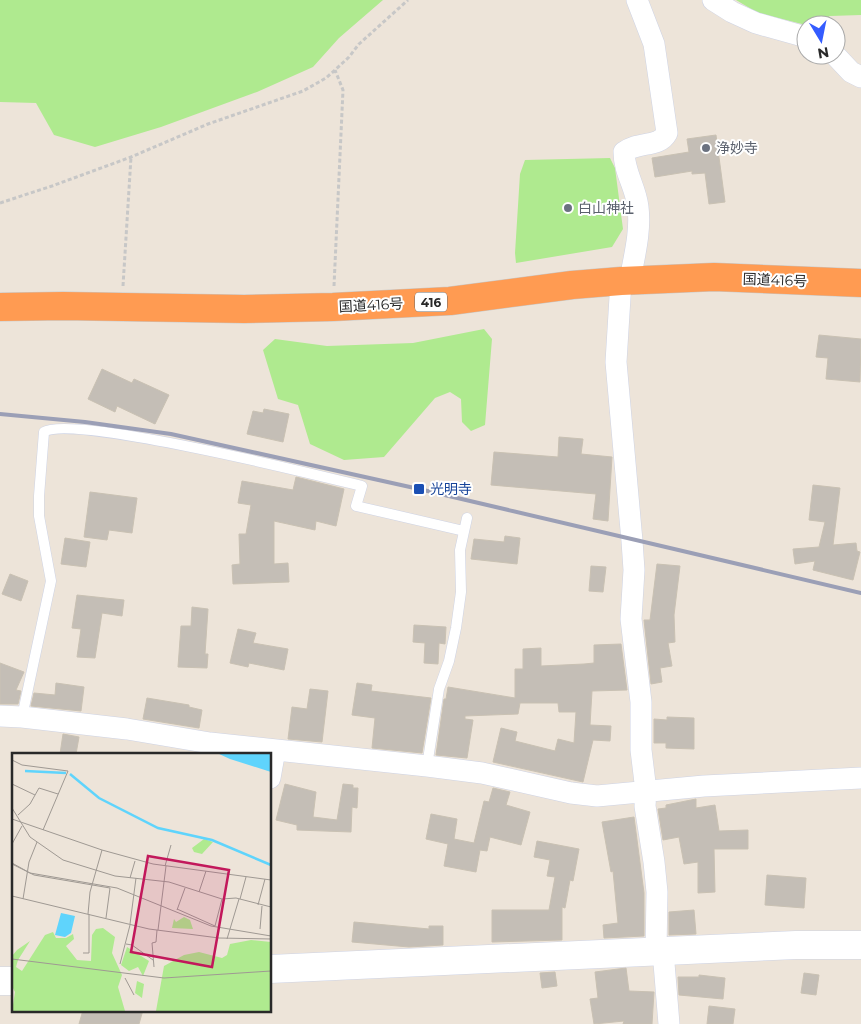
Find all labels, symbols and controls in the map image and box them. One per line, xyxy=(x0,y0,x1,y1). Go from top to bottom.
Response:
north arrow xyxy=(796,15,846,65)
text: N xyxy=(816,43,830,63)
place label: 浄妙寺 xyxy=(716,139,758,157)
marker: 浄妙寺 xyxy=(700,142,712,154)
place label: 白山神社 xyxy=(578,199,634,217)
marker: 白山神社 xyxy=(562,202,574,214)
street label: 国道416号 xyxy=(742,270,808,290)
road number: 416 xyxy=(415,292,447,312)
street label: 国道416号 xyxy=(338,294,404,316)
place label: 光明寺 xyxy=(430,480,472,498)
marker: 光明寺 xyxy=(412,482,426,496)
inset map xyxy=(12,753,271,1012)

